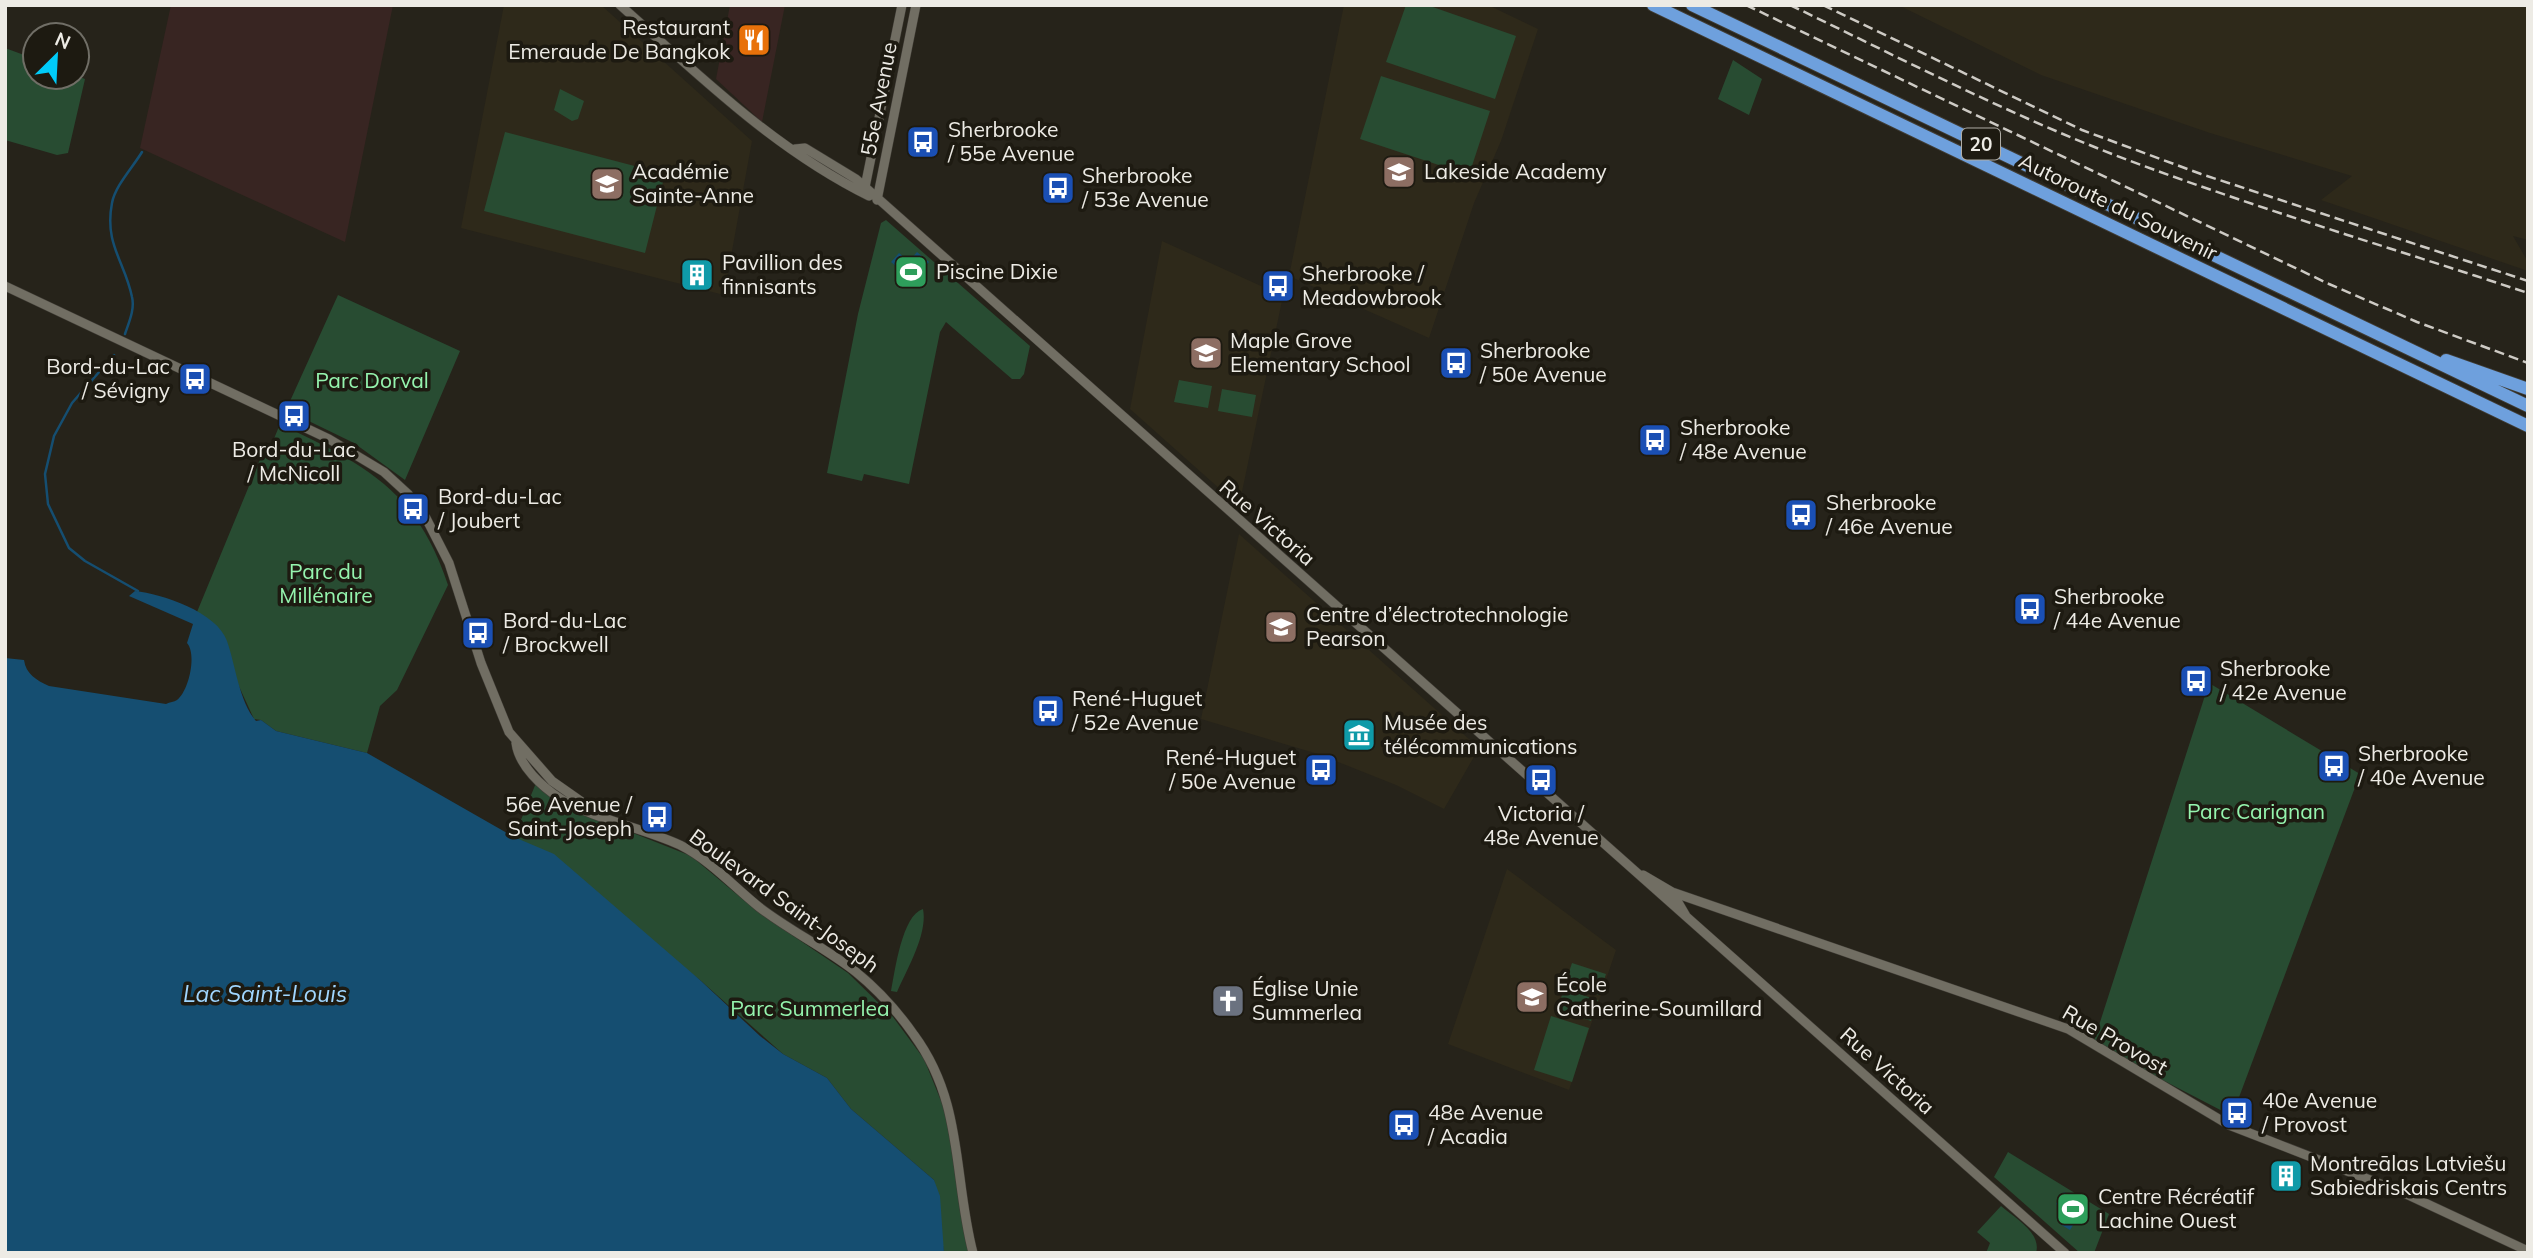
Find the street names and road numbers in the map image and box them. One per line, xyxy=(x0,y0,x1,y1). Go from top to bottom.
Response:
street label: 55e Avenue xyxy=(854,40,902,158)
road number: 20 xyxy=(1962,128,2000,160)
street label: Autoroute du Souvenir xyxy=(2015,147,2222,266)
street label: Rue Victoria xyxy=(1215,474,1321,571)
street label: Boulevard Saint-Joseph xyxy=(685,823,884,978)
street label: Rue Provost xyxy=(2058,999,2173,1080)
street label: Rue Victoria xyxy=(1835,1021,1940,1119)

